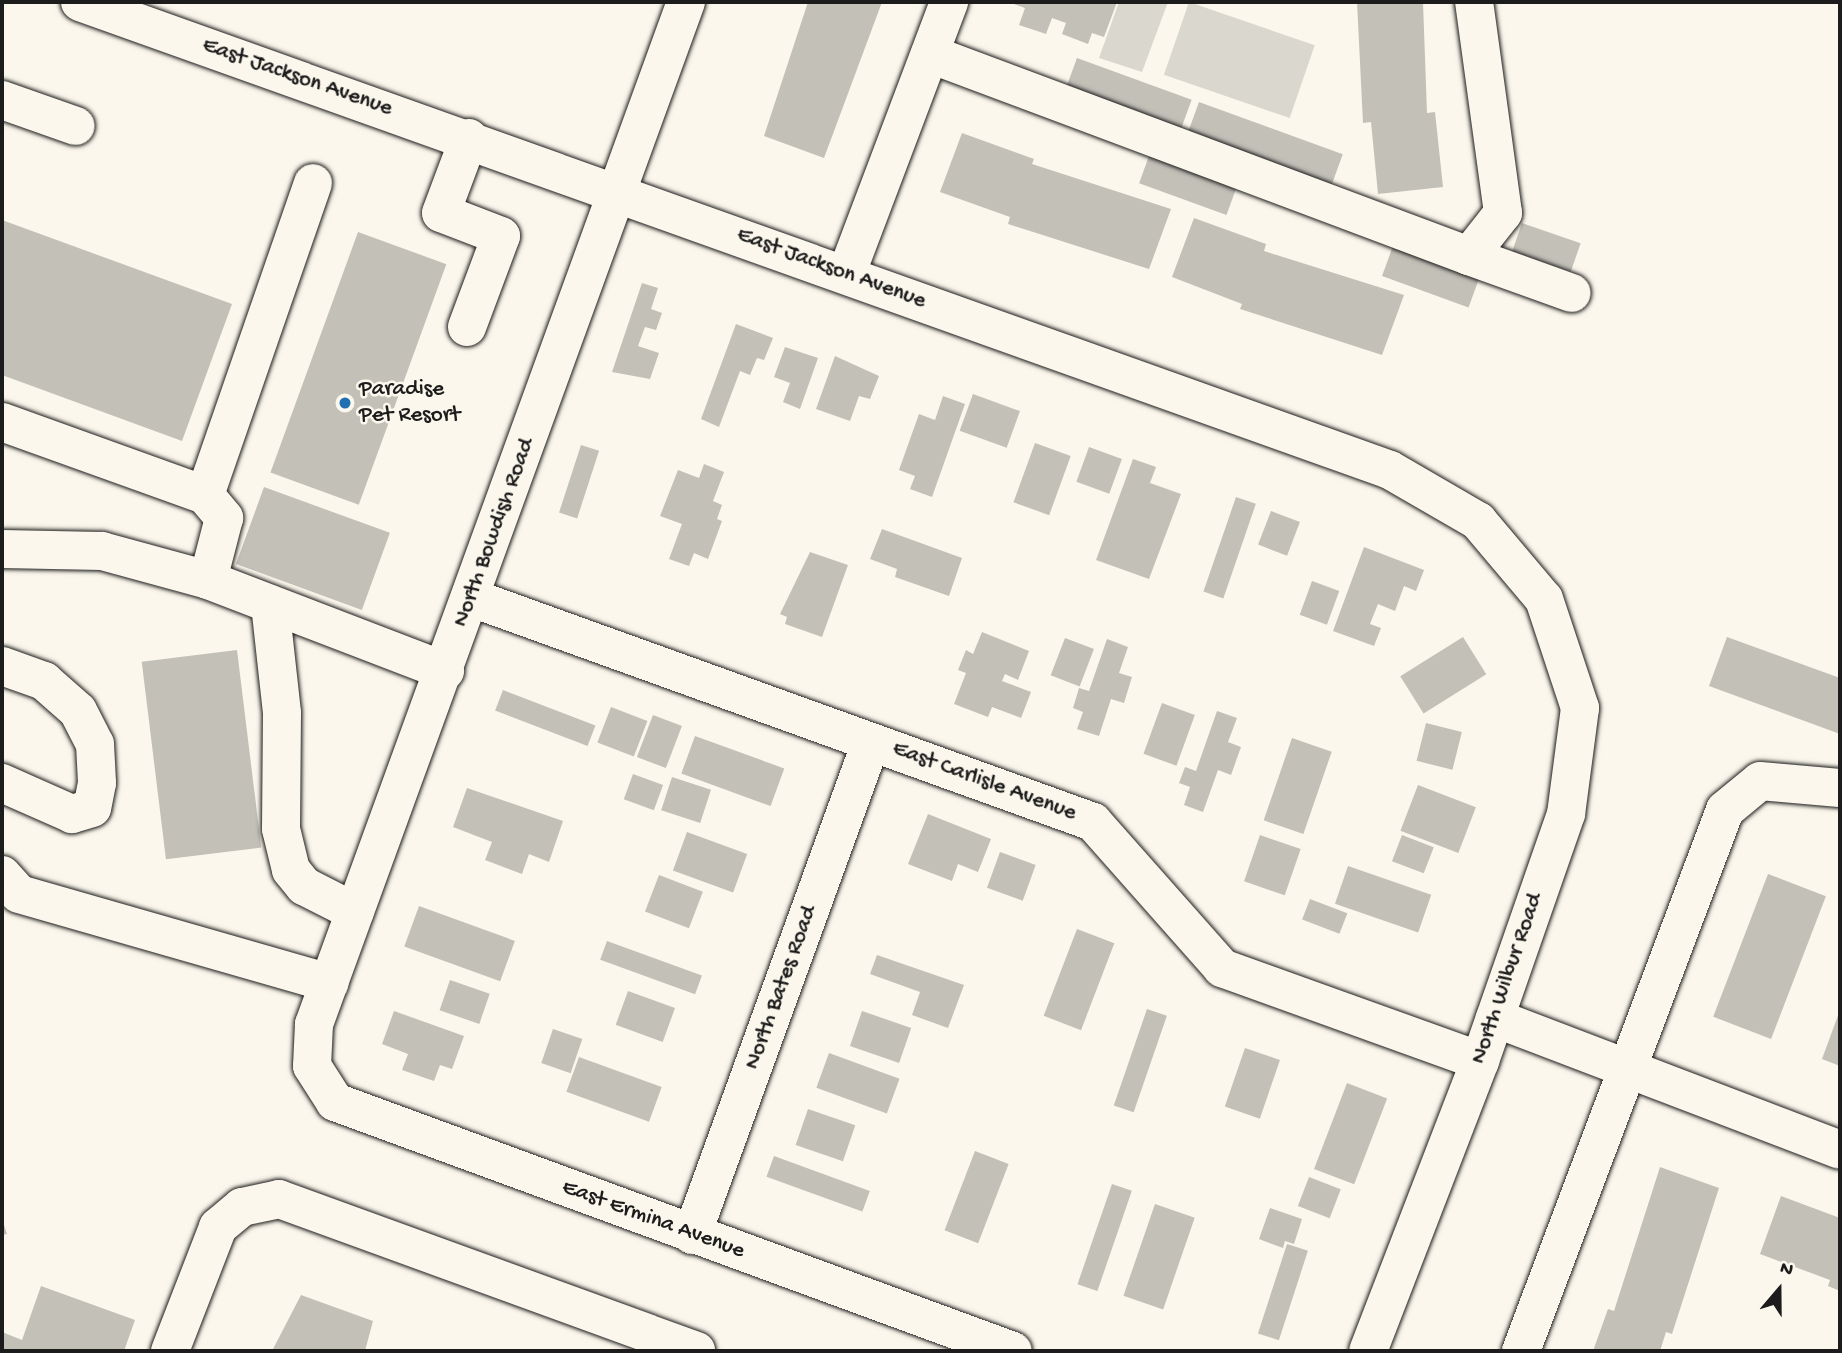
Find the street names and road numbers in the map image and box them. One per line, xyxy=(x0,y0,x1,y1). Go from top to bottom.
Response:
street label: East Jackson Avenue xyxy=(198,32,396,124)
street label: East Jackson Avenue xyxy=(733,222,929,316)
street label: North Bowdish Road xyxy=(448,435,542,631)
street label: East Carlisle Avenue xyxy=(888,736,1080,828)
street label: North Wilbur Road xyxy=(1466,890,1550,1068)
street label: North Bates Road xyxy=(740,902,824,1074)
street label: East Ermina Avenue xyxy=(558,1174,748,1266)

